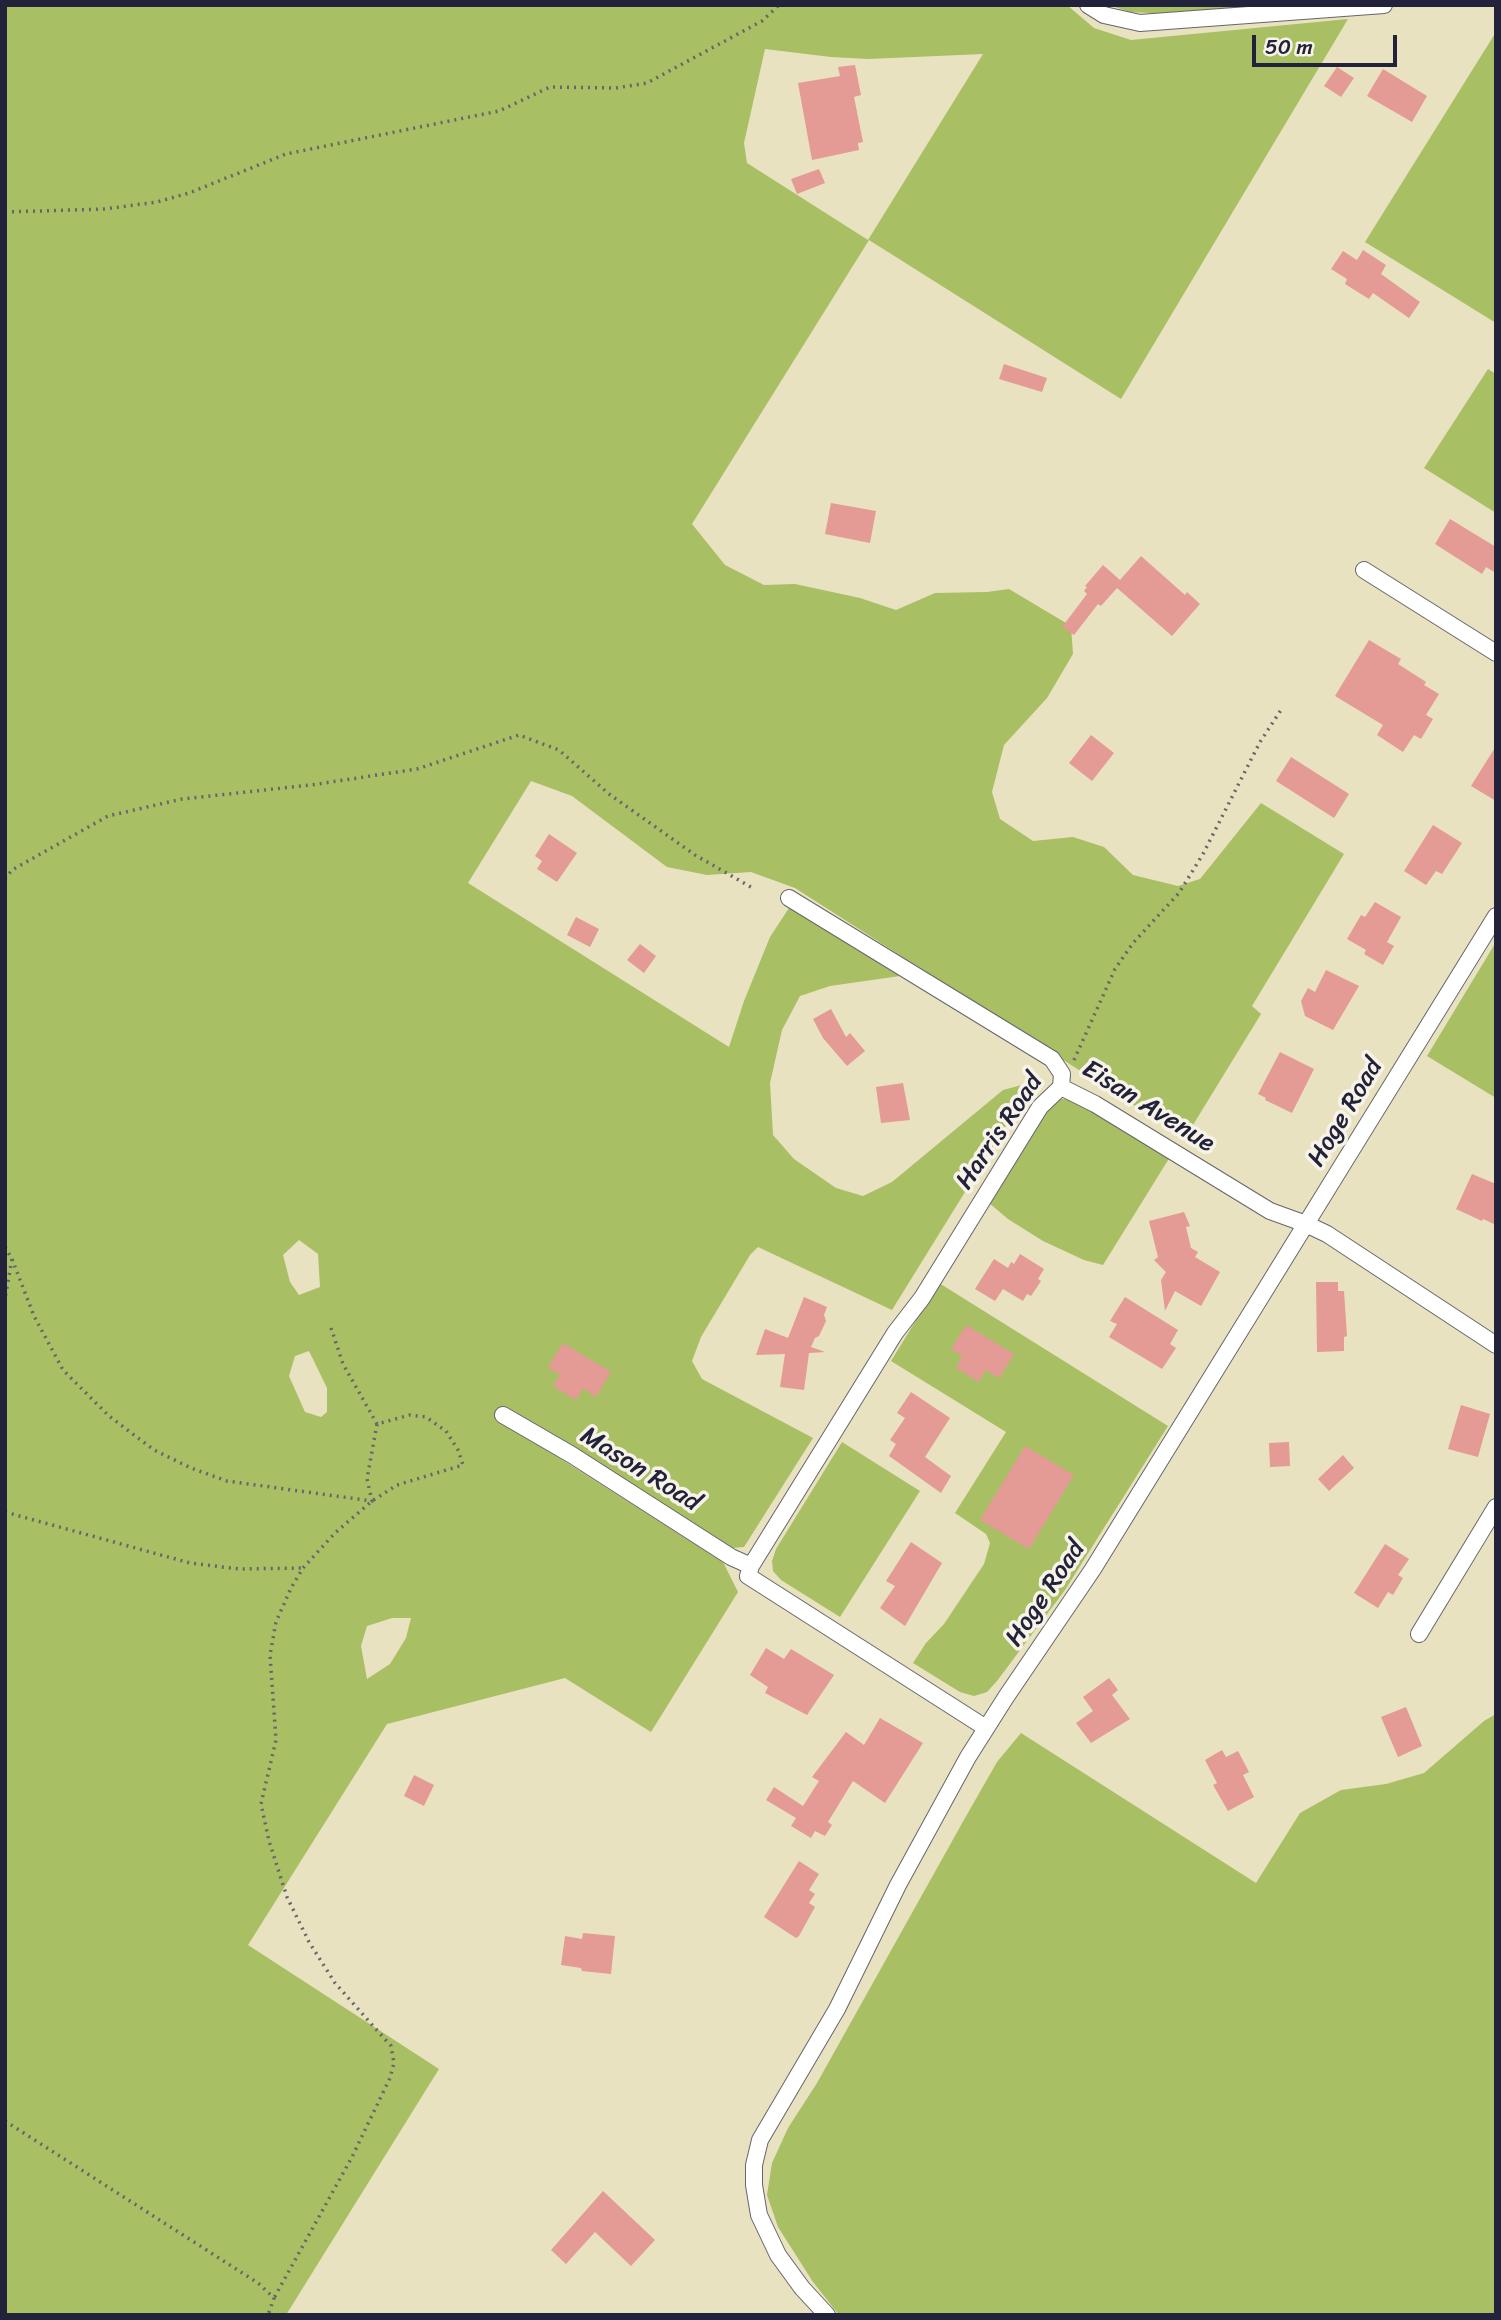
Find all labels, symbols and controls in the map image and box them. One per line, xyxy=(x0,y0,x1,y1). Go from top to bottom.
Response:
scale bar xyxy=(1256,21,1401,65)
text: 50 m xyxy=(1265,28,1313,66)
street label: Hoge Road xyxy=(1302,1053,1390,1173)
street label: Eisan Avenue xyxy=(1076,1054,1220,1160)
street label: Harris Road xyxy=(950,1068,1050,1196)
street label: Mason Road xyxy=(574,1421,706,1519)
street label: Hoge Road xyxy=(999,1535,1093,1653)

